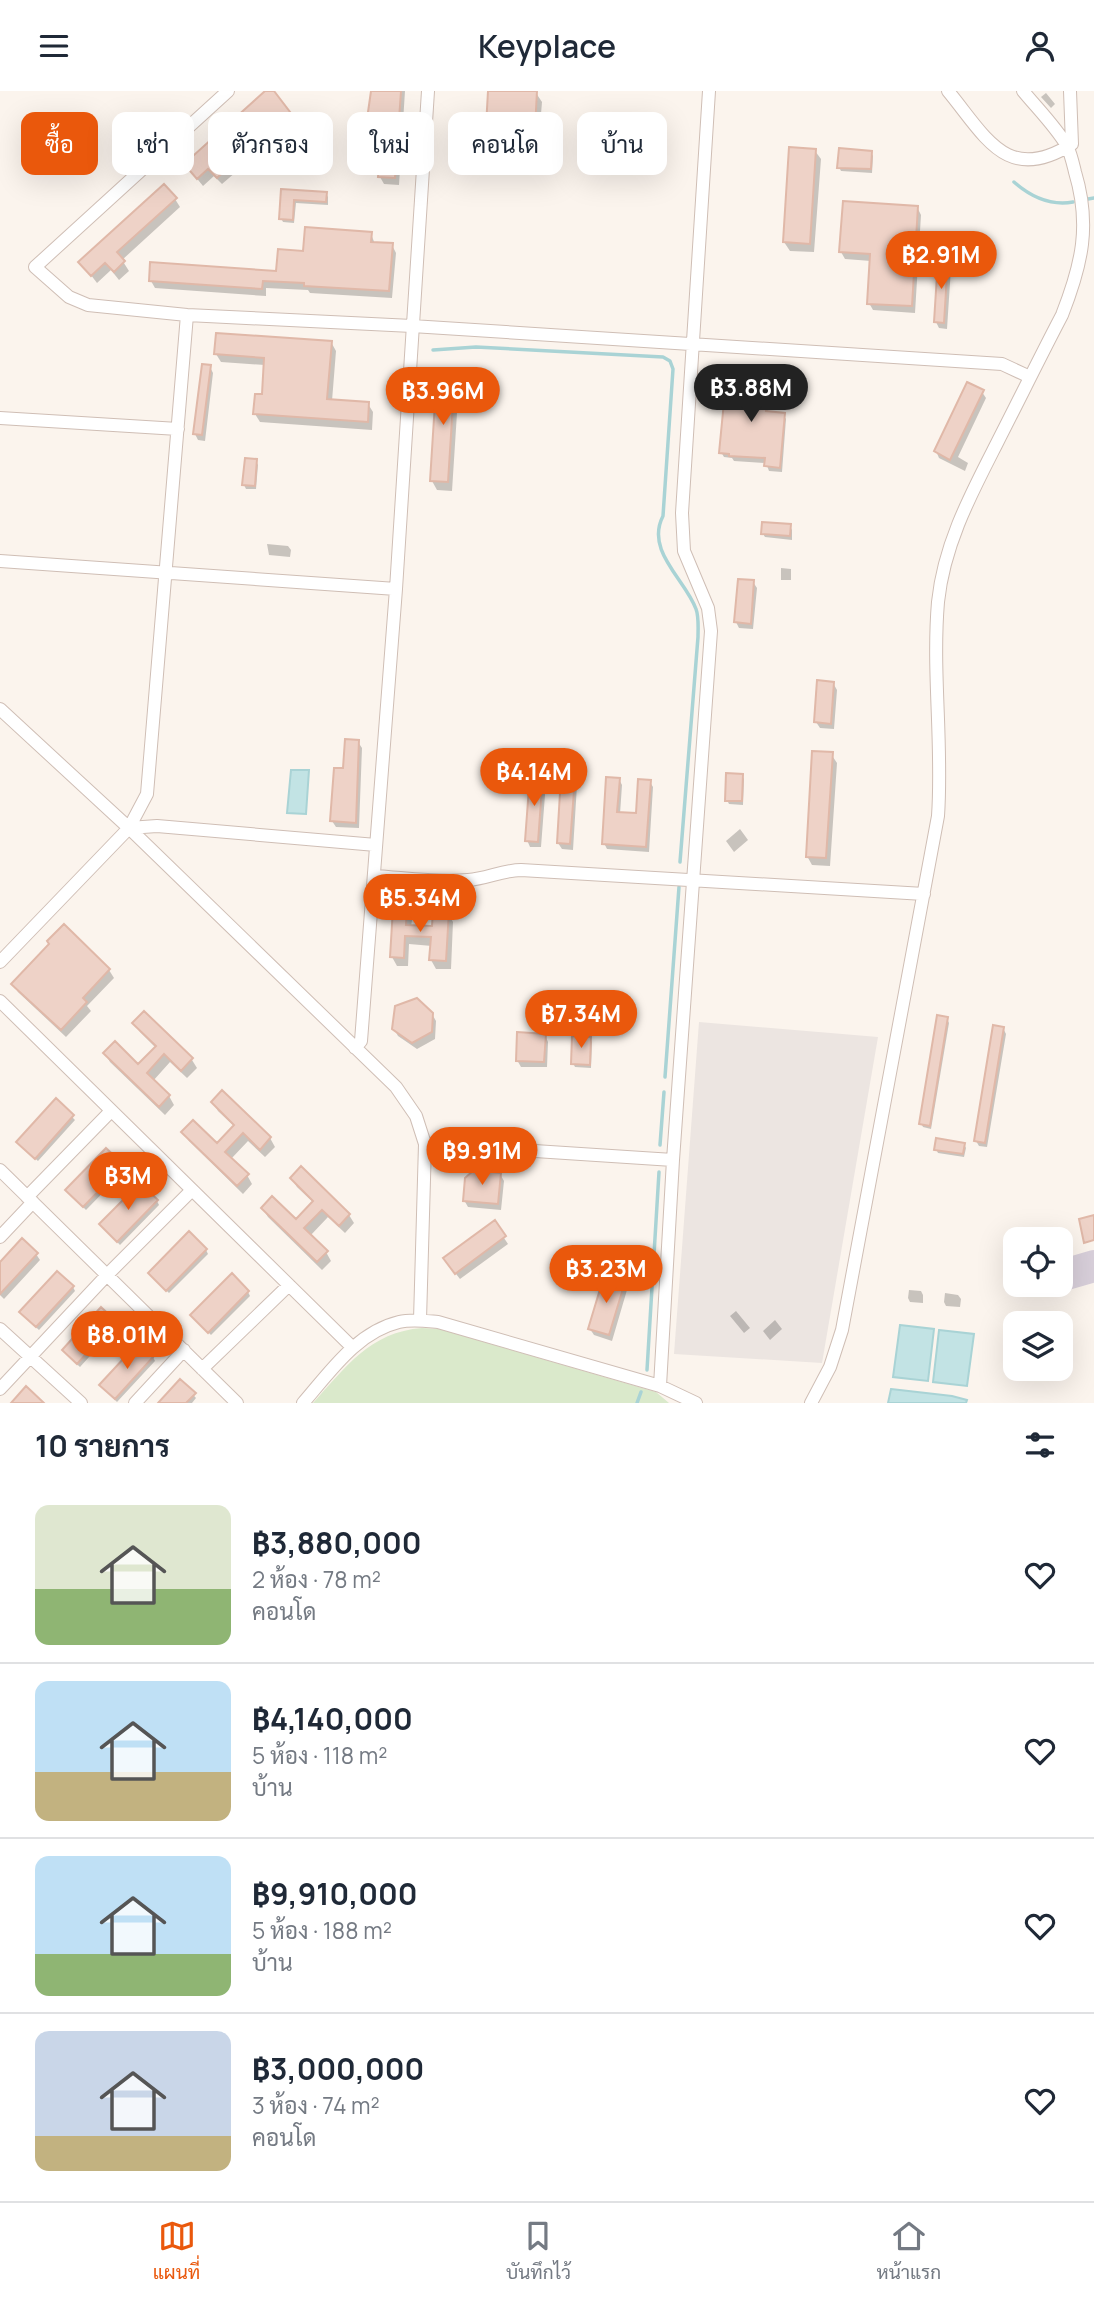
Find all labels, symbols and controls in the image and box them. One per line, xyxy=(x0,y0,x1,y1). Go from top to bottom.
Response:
text: Keyplace xyxy=(478,24,616,68)
icon: menu xyxy=(35,27,73,65)
icon: person xyxy=(1021,27,1059,65)
chip: ซื้อ xyxy=(21,112,98,175)
chip: เช่า xyxy=(112,112,194,175)
chip: ตัวกรอง xyxy=(208,112,333,175)
chip: ใหม่ xyxy=(347,112,434,175)
chip: คอนโด xyxy=(448,112,563,175)
chip: บ้าน xyxy=(577,112,667,175)
pin: ฿2.91M xyxy=(884,231,998,291)
text: ฿2.91M xyxy=(902,238,980,270)
pin: ฿3.88M xyxy=(694,365,808,424)
pin: ฿3.96M xyxy=(386,367,500,427)
text: ฿3.88M xyxy=(710,371,792,403)
text: ฿3.96M xyxy=(402,374,484,406)
pin: ฿4.14M xyxy=(477,749,591,808)
text: ฿4.14M xyxy=(496,755,572,787)
pin: ฿5.34M xyxy=(363,875,477,934)
text: ฿5.34M xyxy=(379,881,461,913)
pin: ฿7.34M xyxy=(524,991,638,1050)
text: ฿7.34M xyxy=(541,997,621,1029)
pin: ฿9.91M xyxy=(425,1127,539,1187)
text: ฿9.91M xyxy=(442,1134,522,1166)
pin: ฿3M xyxy=(94,1153,162,1212)
text: ฿3M xyxy=(105,1159,151,1191)
map controls xyxy=(1003,1227,1073,1381)
button: locate xyxy=(1003,1227,1073,1297)
pin: ฿3.23M xyxy=(549,1245,663,1305)
text: ฿3.23M xyxy=(566,1252,646,1284)
pin: ฿8.01M xyxy=(70,1311,184,1371)
button: layers xyxy=(1003,1311,1073,1381)
text: ฿8.01M xyxy=(87,1318,167,1350)
text: 10 รายการ xyxy=(35,1425,170,1466)
icon: filters xyxy=(1021,1426,1059,1464)
text: ฿3,880,000 xyxy=(252,1522,421,1563)
icon: home xyxy=(91,1533,175,1617)
icon: heart xyxy=(1021,1556,1059,1594)
text: 2 ห้อง · 78 m² xyxy=(252,1563,381,1595)
text: คอนโด xyxy=(252,1595,316,1627)
text: ฿4,140,000 xyxy=(252,1698,413,1739)
icon: home xyxy=(91,1709,175,1793)
icon: heart xyxy=(1021,1732,1059,1770)
text: 5 ห้อง · 118 m² xyxy=(252,1739,387,1771)
text: บ้าน xyxy=(252,1771,293,1803)
text: ฿9,910,000 xyxy=(252,1873,418,1914)
icon: home xyxy=(91,1884,175,1968)
icon: heart xyxy=(1021,1907,1059,1945)
text: 5 ห้อง · 188 m² xyxy=(252,1914,392,1946)
text: บ้าน xyxy=(252,1946,293,1978)
text: ฿3,000,000 xyxy=(252,2048,424,2089)
icon: home xyxy=(91,2059,175,2143)
icon: heart xyxy=(1021,2082,1059,2120)
text: 3 ห้อง · 74 m² xyxy=(252,2089,380,2121)
text: คอนโด xyxy=(252,2121,316,2153)
tab: แผนที่ xyxy=(153,2217,200,2285)
tab: บันทึกไว้ xyxy=(506,2217,571,2285)
tab: หน้าแรก xyxy=(877,2217,941,2285)

